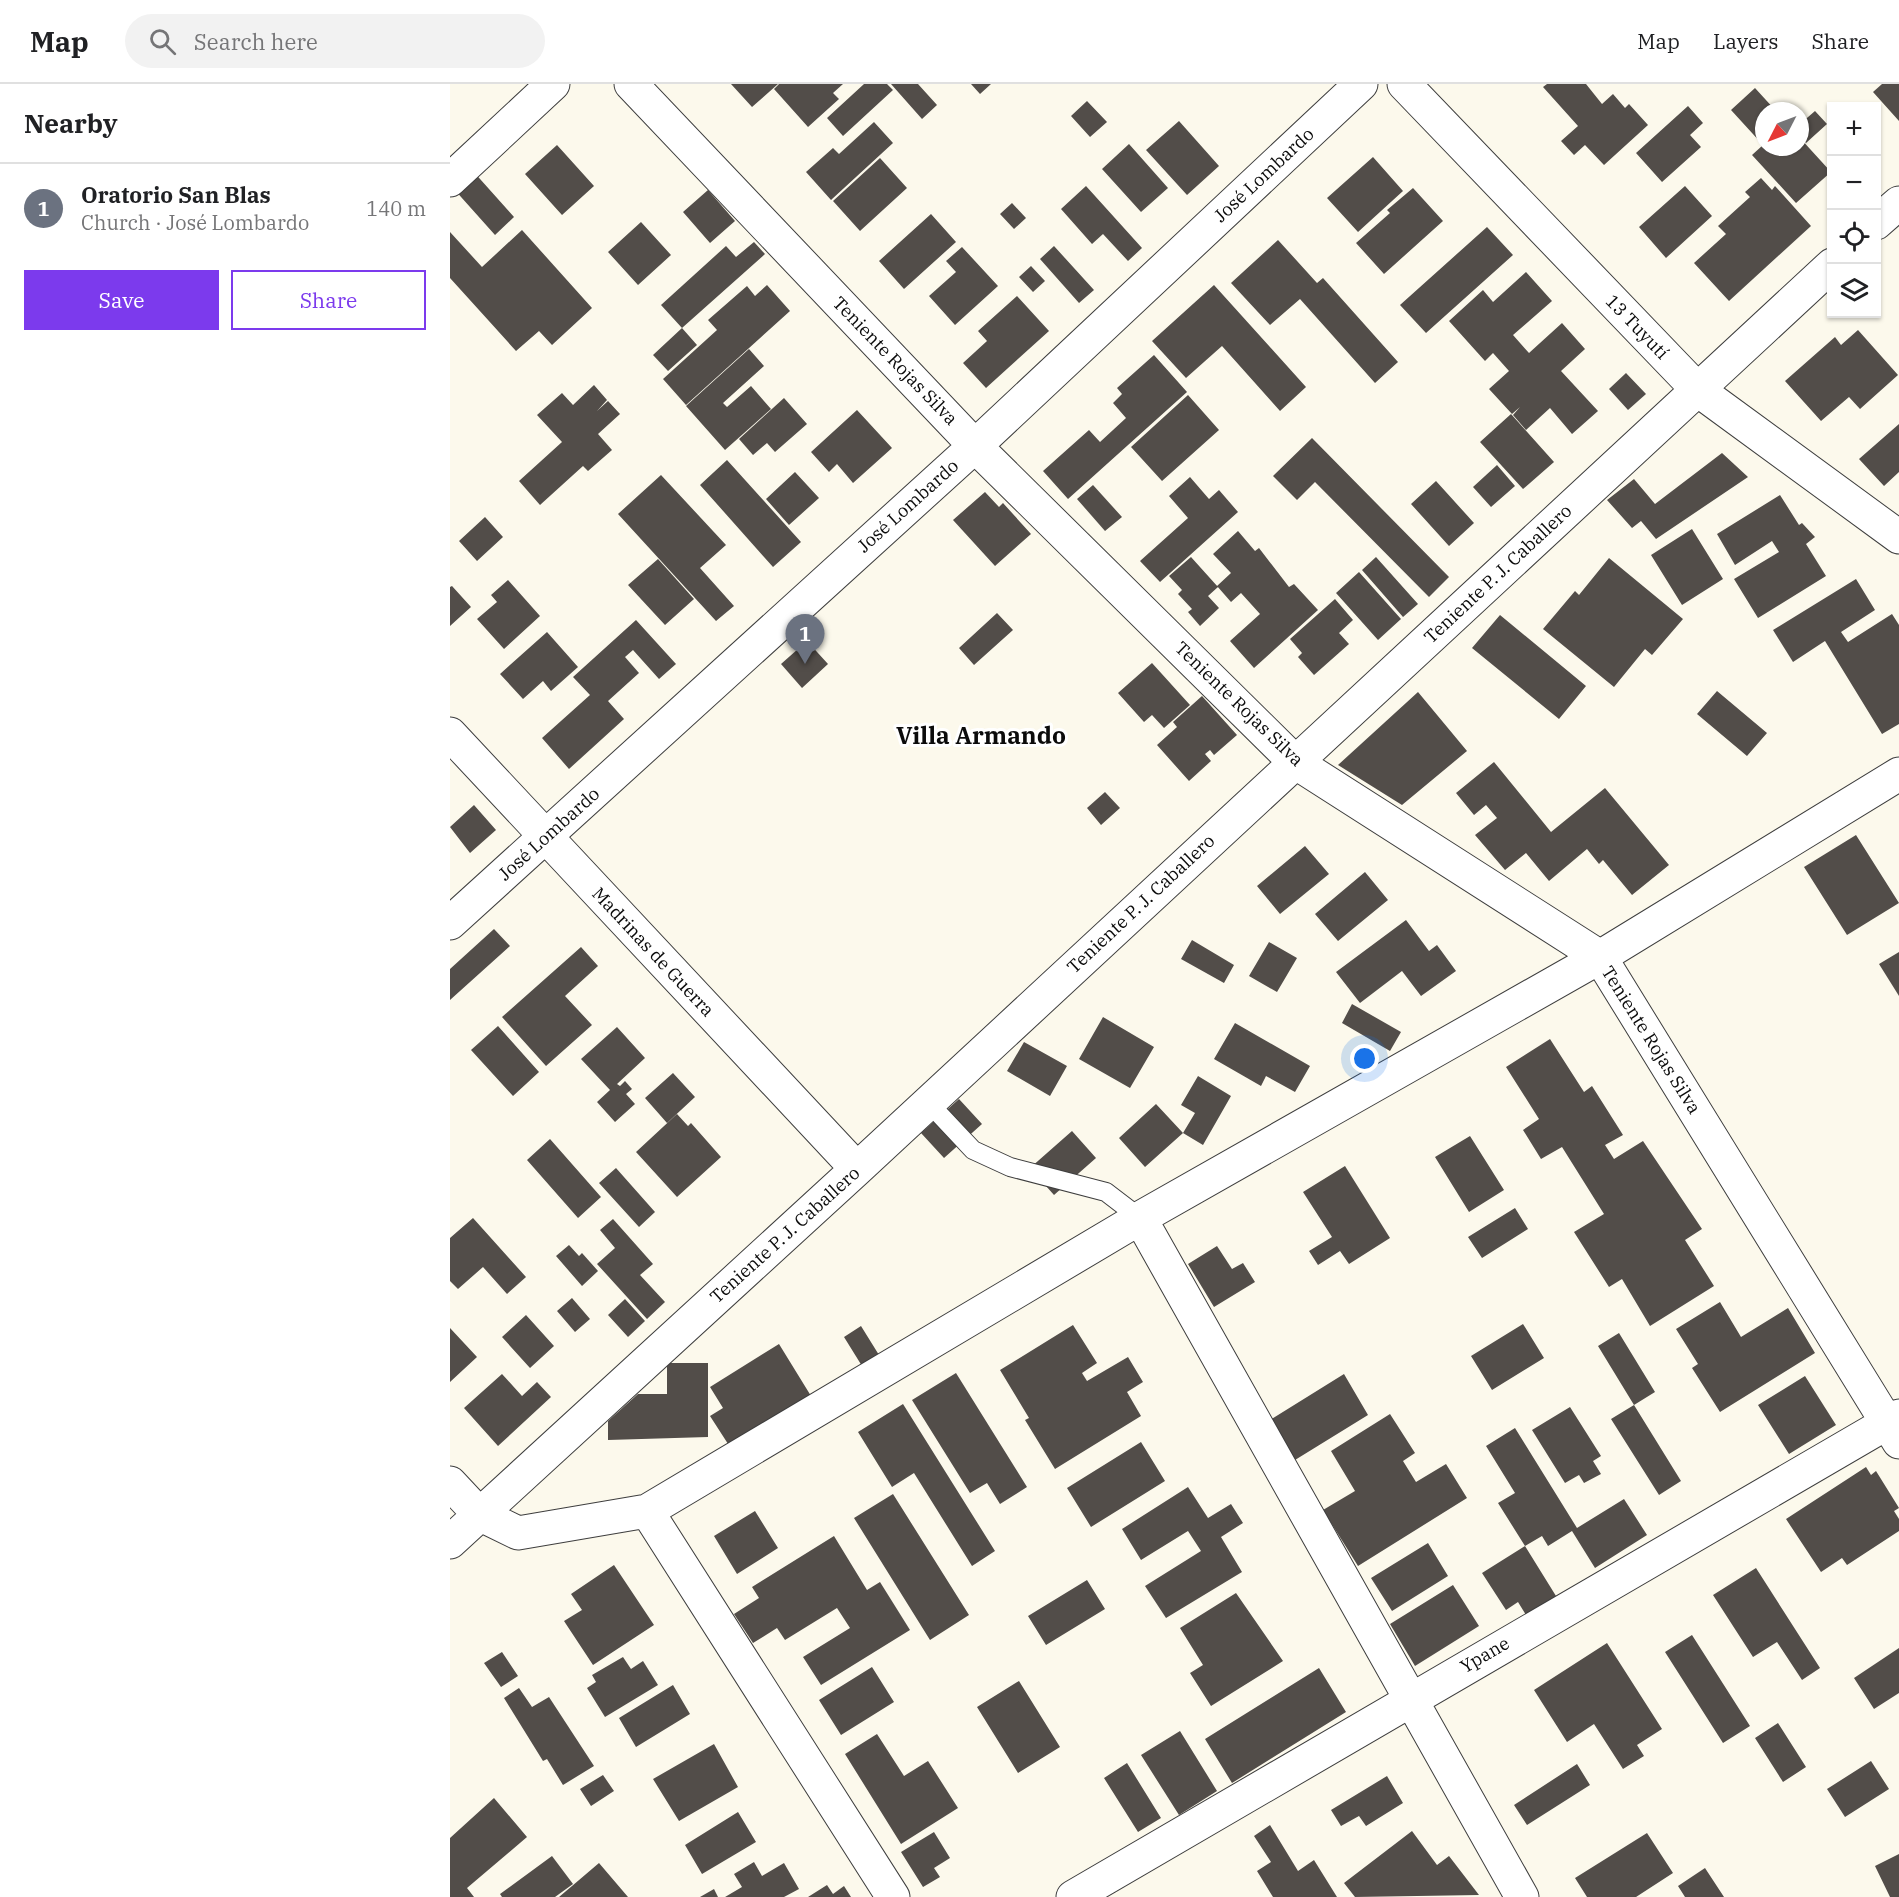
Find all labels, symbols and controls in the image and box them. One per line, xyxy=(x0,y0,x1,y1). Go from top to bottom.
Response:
search box xyxy=(125,14,545,68)
text: Map xyxy=(30,23,89,60)
icon: search xyxy=(146,25,179,58)
text: Search here xyxy=(194,27,318,56)
text: Map xyxy=(1637,27,1680,55)
text: Layers xyxy=(1713,27,1779,55)
text: Share xyxy=(1812,27,1869,55)
north arrow xyxy=(1755,102,1809,156)
map controls xyxy=(1827,102,1881,318)
button: + xyxy=(1827,102,1881,156)
text: Nearby xyxy=(24,106,118,140)
street label: José Lombardo xyxy=(1209,122,1319,227)
button: − xyxy=(1827,156,1881,210)
text: Oratorio San Blas xyxy=(81,180,271,209)
text: 1 xyxy=(38,195,50,222)
text: 140 m xyxy=(366,195,426,222)
text: Church · José Lombardo xyxy=(81,209,309,236)
button: locate xyxy=(1827,210,1881,264)
button: layers xyxy=(1827,264,1881,318)
button: Save xyxy=(24,270,219,330)
button: Share xyxy=(231,270,426,330)
street label: 13 Tuyutí xyxy=(1601,290,1674,364)
street label: Teniente Rojas Silva xyxy=(828,291,963,430)
street label: José Lombardo xyxy=(852,454,963,557)
street label: Teniente P. J. Caballero xyxy=(1419,499,1576,648)
pin: 1 xyxy=(786,614,824,664)
street label: Teniente Rojas Silva xyxy=(1170,636,1309,771)
district label: Villa Armando xyxy=(896,719,1066,751)
street label: José Lombardo xyxy=(493,782,604,885)
street label: Teniente P. J. Caballero xyxy=(1062,829,1219,978)
street label: Madrinas de Guerra xyxy=(587,882,719,1021)
street label: Teniente Rojas Silva xyxy=(1597,961,1706,1118)
your location xyxy=(1350,1044,1379,1073)
street label: Teniente P. J. Caballero xyxy=(705,1161,864,1308)
street label: Ypane xyxy=(1456,1631,1513,1678)

